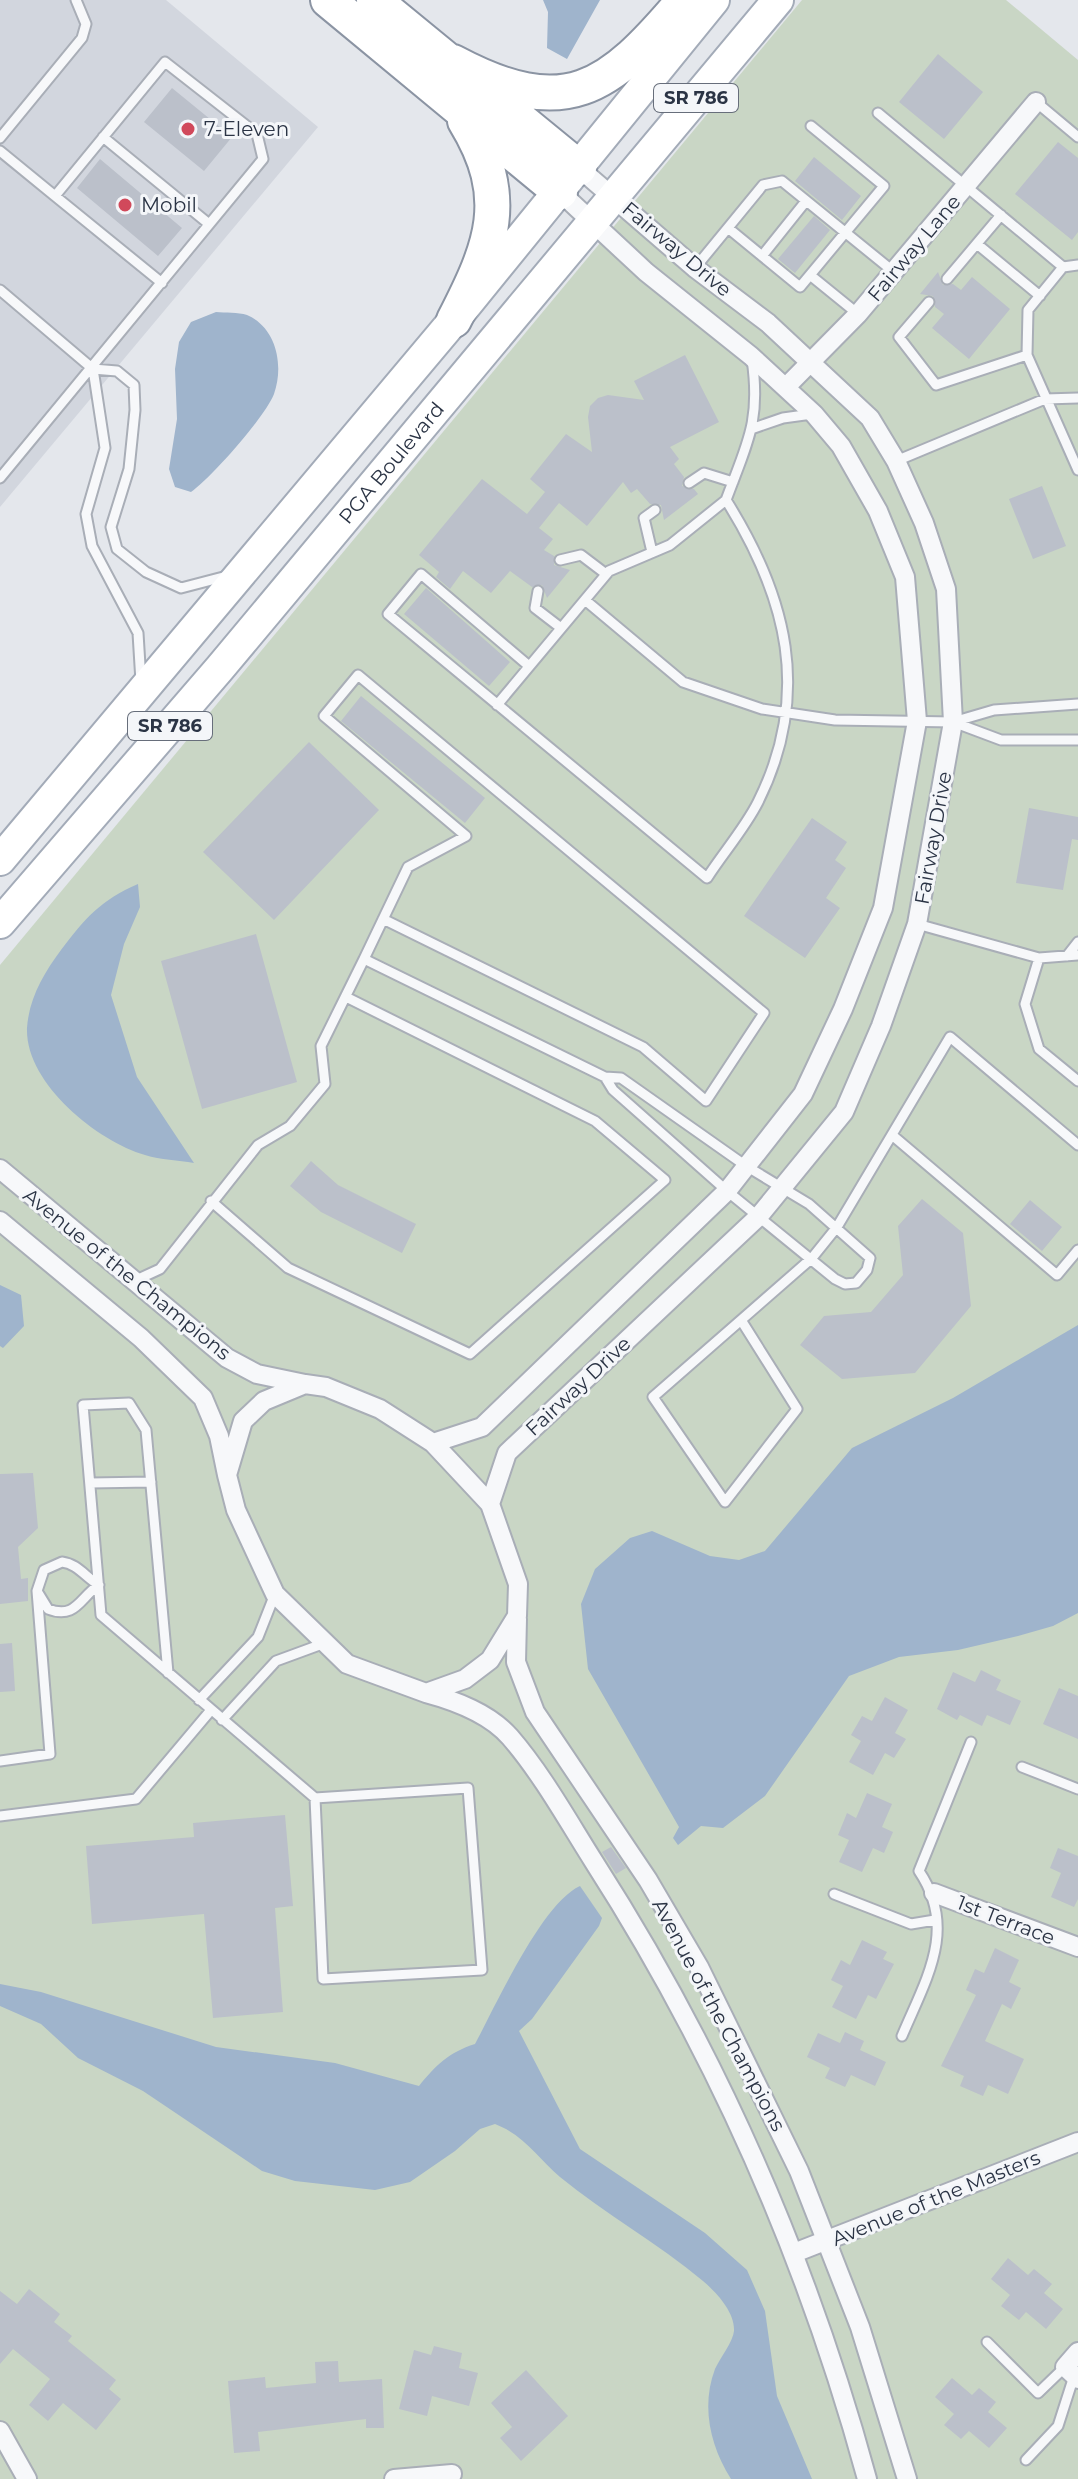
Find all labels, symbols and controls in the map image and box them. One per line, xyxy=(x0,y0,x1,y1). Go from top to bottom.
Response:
road number: SR 786 xyxy=(654,84,738,112)
place label: 7-Eleven xyxy=(204,117,289,141)
marker: 7-Eleven xyxy=(179,120,197,138)
street label: Fairway Lane xyxy=(863,190,965,306)
place label: Mobil xyxy=(141,193,197,217)
marker: Mobil xyxy=(116,196,134,214)
street label: Fairway Drive xyxy=(618,196,736,302)
street label: PGA Boulevard xyxy=(334,397,449,529)
road number: SR 786 xyxy=(128,712,212,740)
street label: Fairway Drive xyxy=(909,770,957,906)
street label: Avenue of the Champions xyxy=(19,1183,236,1365)
street label: Fairway Drive xyxy=(521,1331,635,1441)
street label: 1st Terrace xyxy=(954,1890,1058,1950)
street label: Avenue of the Champions xyxy=(647,1895,791,2136)
street label: Avenue of the Masters xyxy=(828,2145,1044,2251)

